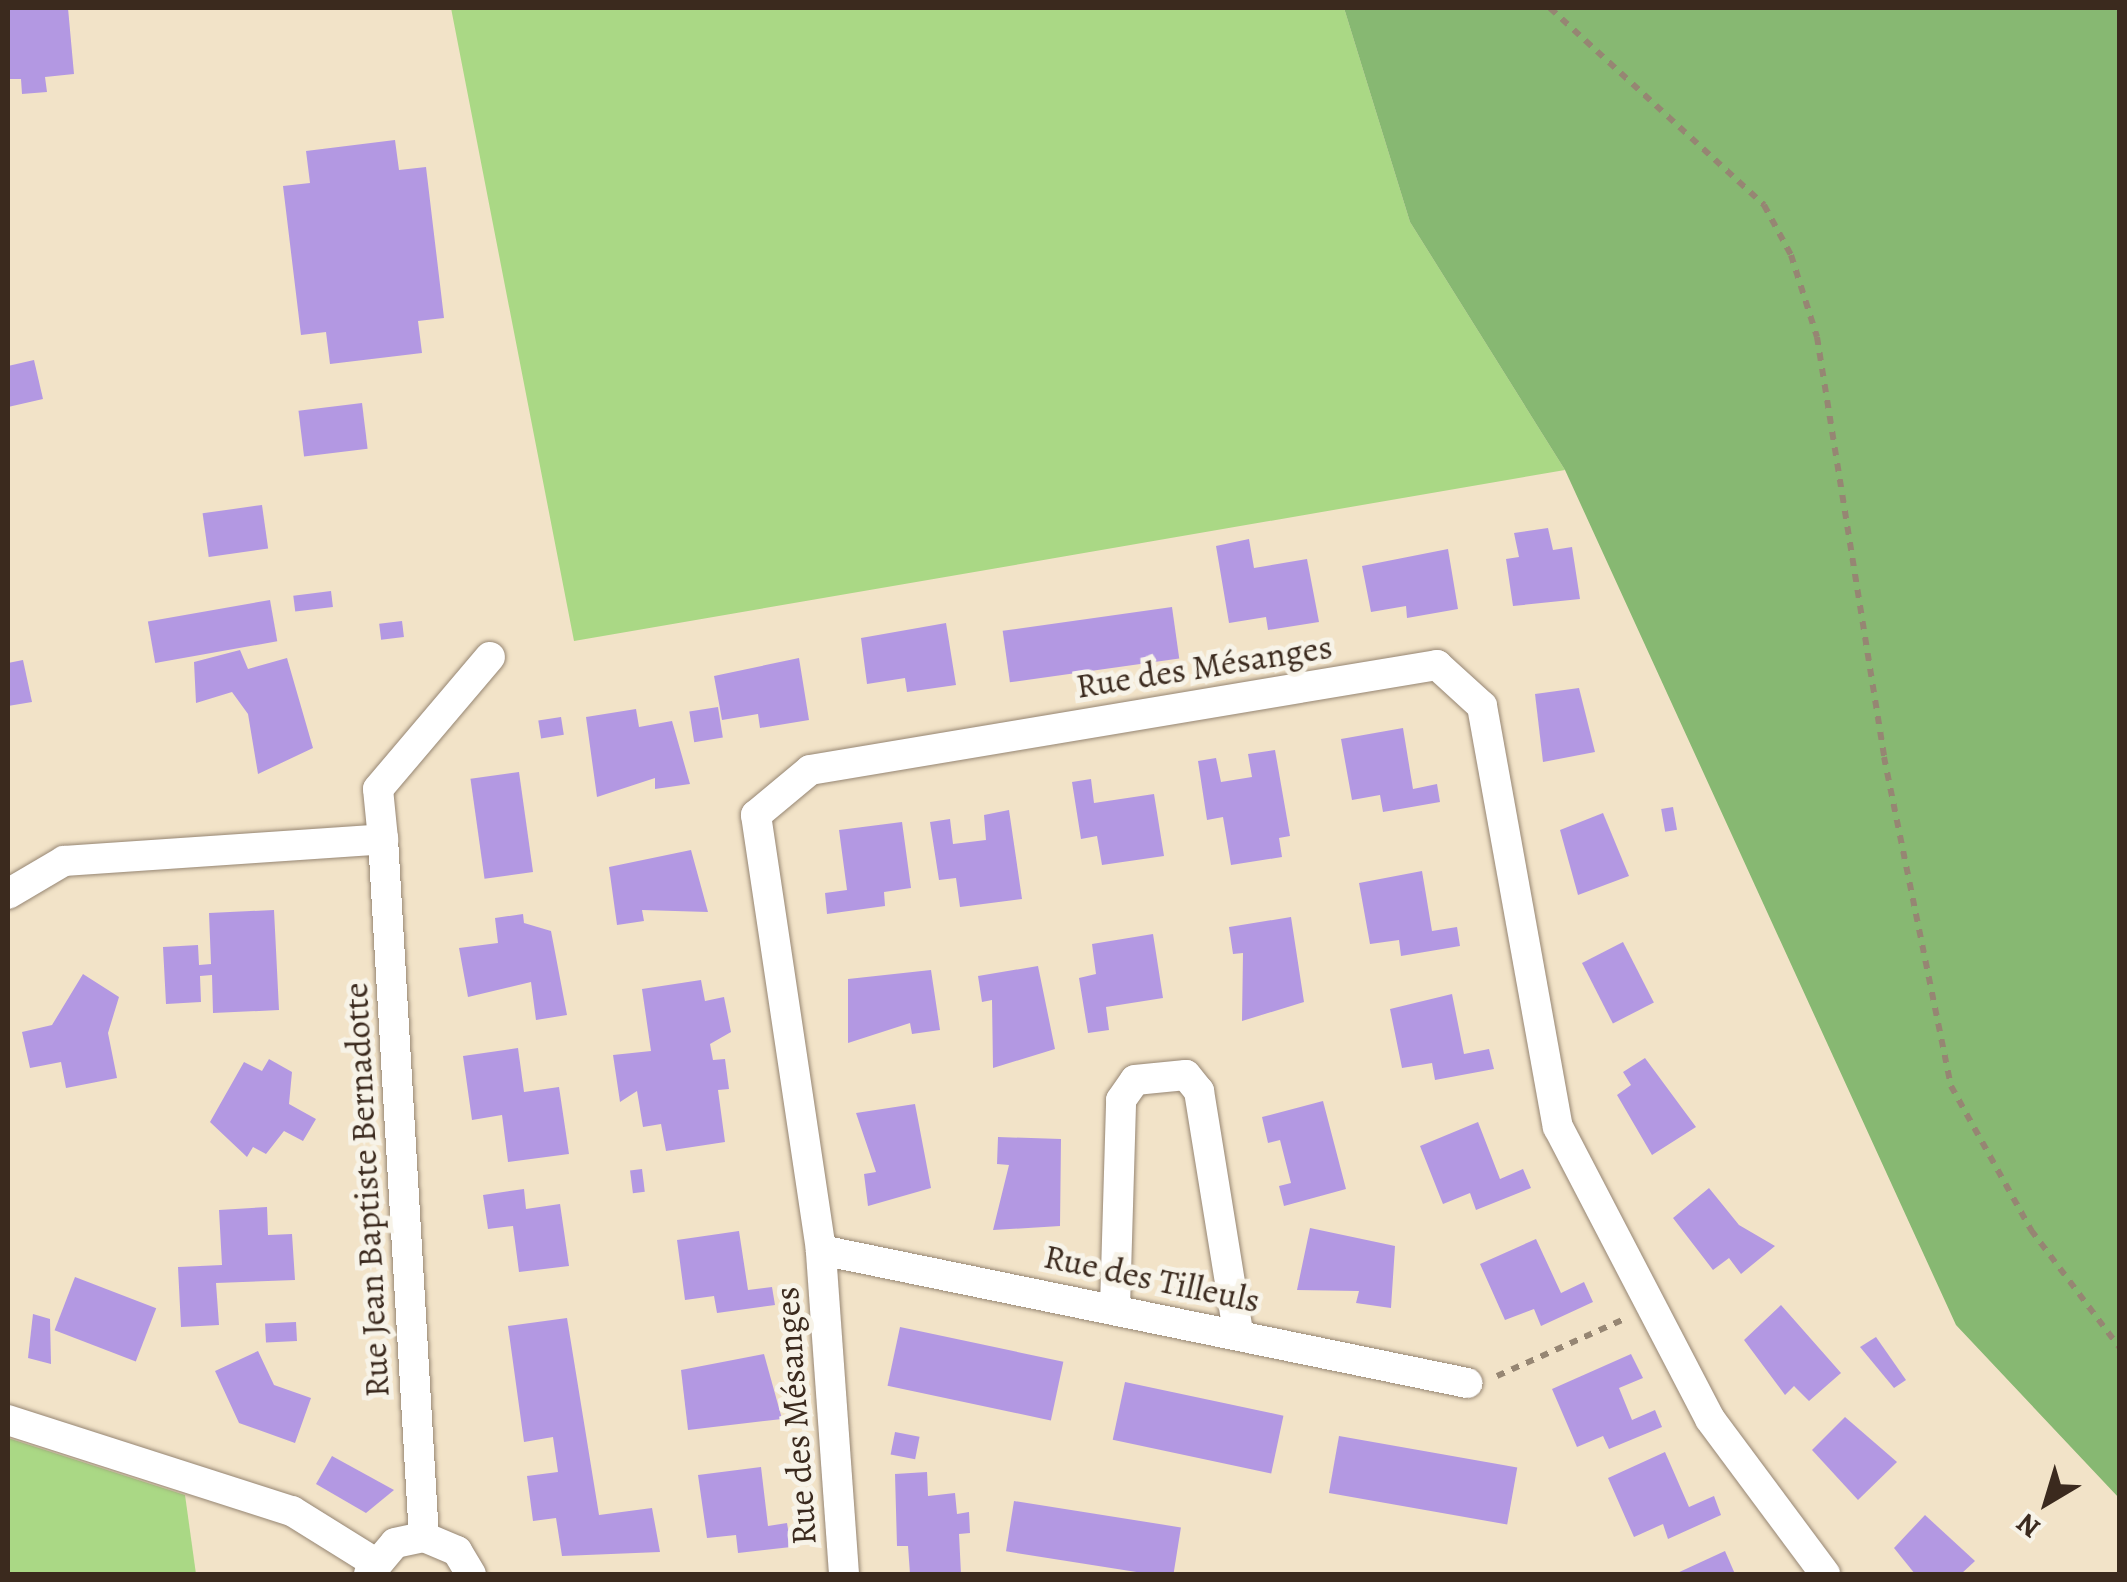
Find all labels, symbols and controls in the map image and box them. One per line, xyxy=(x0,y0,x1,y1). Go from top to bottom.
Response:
street label: Rue des Mésanges xyxy=(1073,625,1335,707)
street label: Rue Jean Baptiste Bernadotte xyxy=(334,981,398,1399)
street label: Rue des Tilleuls xyxy=(1040,1235,1264,1321)
street label: Rue des Mésanges xyxy=(765,1285,825,1547)
north arrow xyxy=(1997,1452,2097,1552)
text: N xyxy=(2009,1504,2048,1547)

